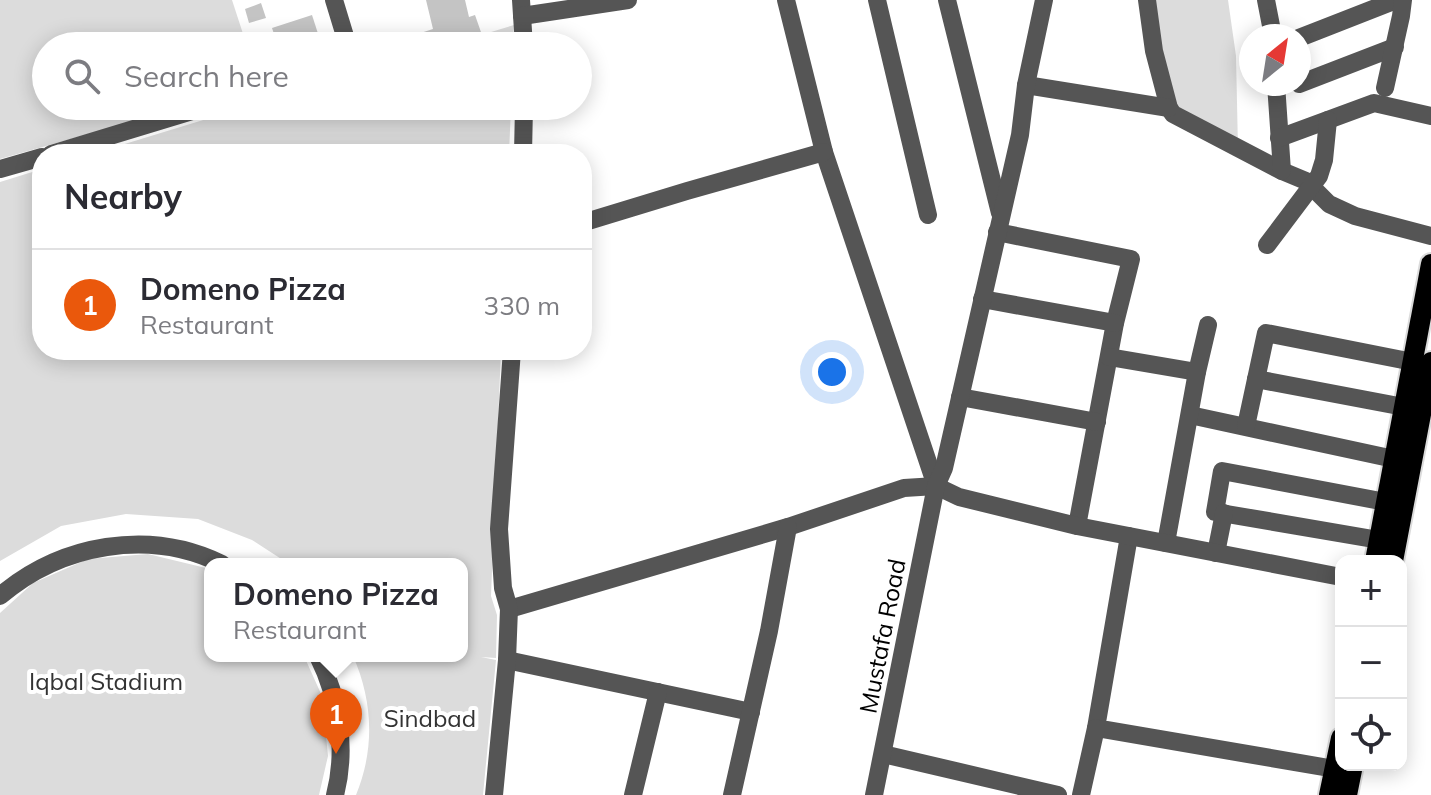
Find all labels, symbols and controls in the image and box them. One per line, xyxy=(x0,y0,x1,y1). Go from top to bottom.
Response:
north arrow xyxy=(1239,24,1311,96)
search box xyxy=(32,32,592,120)
icon: search xyxy=(60,54,104,98)
text: Search here xyxy=(124,57,289,95)
text: Nearby xyxy=(64,175,182,218)
text: Domeno Pizza xyxy=(140,270,346,308)
text: 1 xyxy=(82,289,98,322)
text: 330 m xyxy=(484,289,560,322)
text: Restaurant xyxy=(140,308,274,341)
your location xyxy=(812,352,852,392)
map controls xyxy=(1335,555,1407,771)
button: + xyxy=(1335,555,1407,627)
street label: Mustafa Road xyxy=(852,556,912,716)
popup xyxy=(204,558,468,662)
text: Domeno Pizza xyxy=(233,575,439,613)
text: Restaurant xyxy=(233,613,367,646)
button: − xyxy=(1335,627,1407,699)
park label: Iqbal Stadium xyxy=(29,666,183,696)
pin: 1 xyxy=(310,688,362,754)
button: locate xyxy=(1335,699,1407,771)
park label: Sindbad xyxy=(384,703,476,733)

